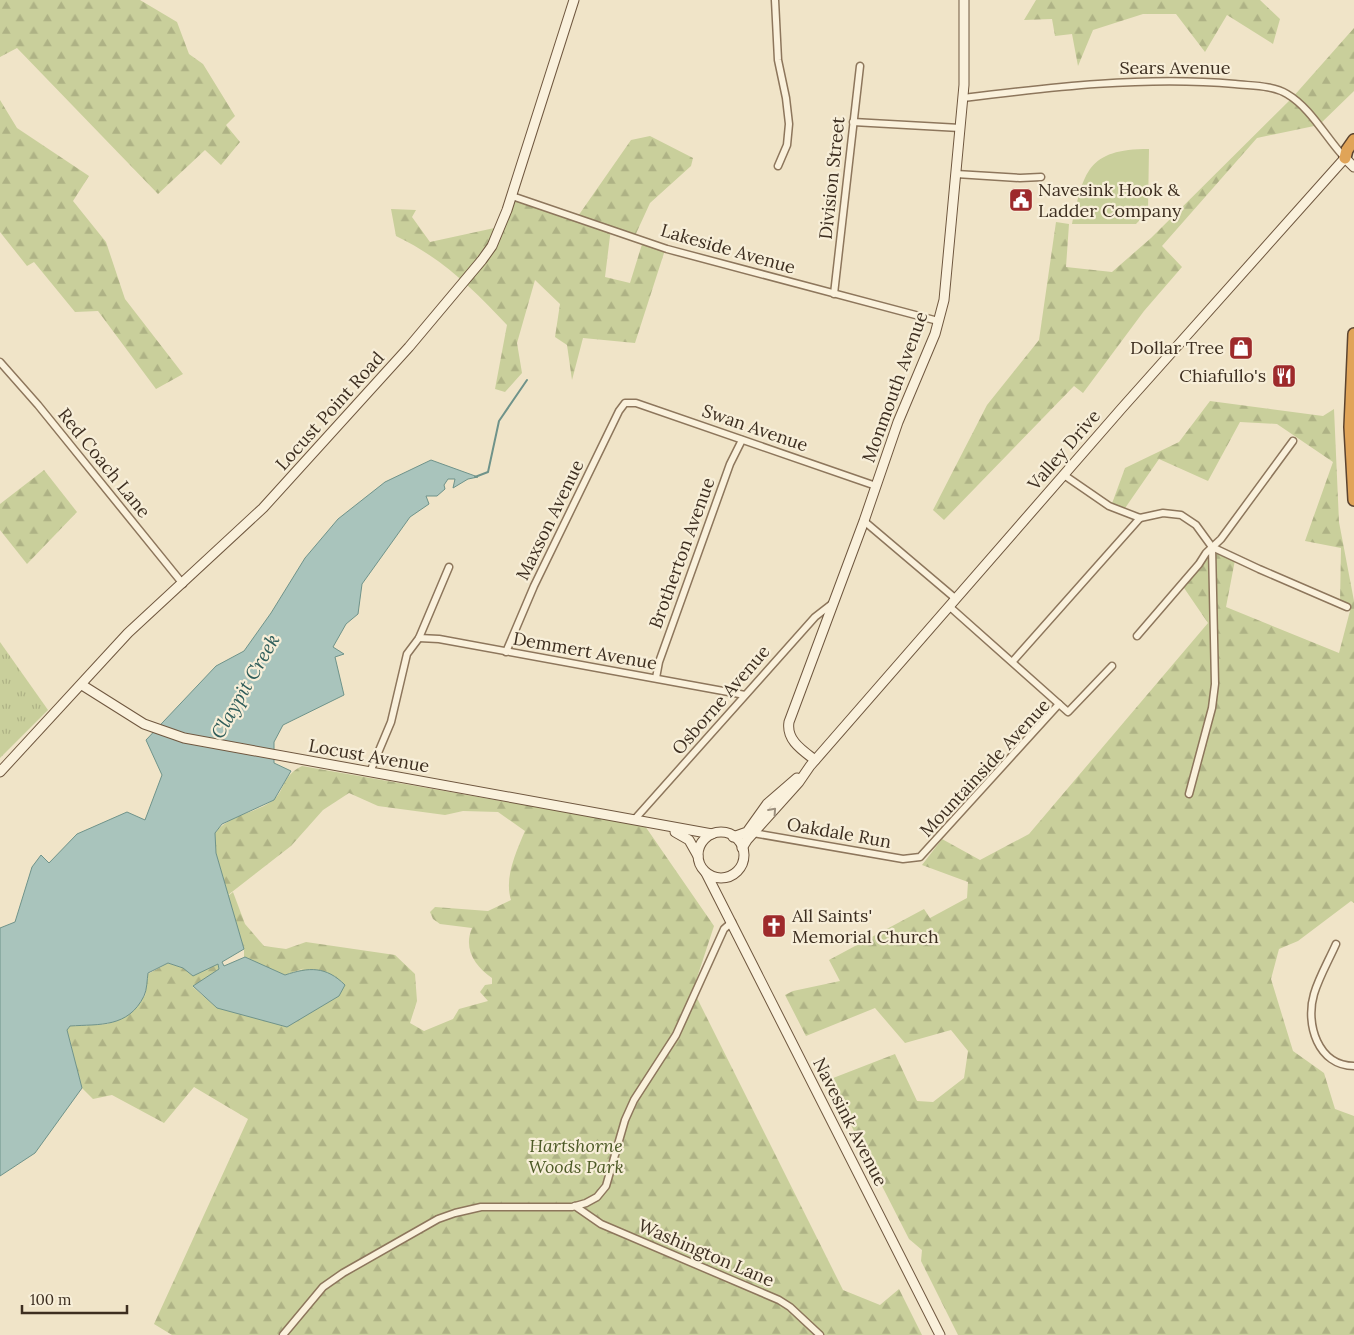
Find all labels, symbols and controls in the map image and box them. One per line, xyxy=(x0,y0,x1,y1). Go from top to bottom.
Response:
street label: Sears Avenue xyxy=(1119,56,1231,79)
street label: Division Street xyxy=(814,115,849,240)
place label: Navesink Hook & Ladder Company xyxy=(1038,178,1182,222)
public building icon: Navesink Hook & Ladder Company xyxy=(1008,187,1034,213)
street label: Lakeside Avenue xyxy=(658,218,798,279)
street label: Monmouth Avenue xyxy=(857,308,933,465)
shop icon: Dollar Tree xyxy=(1228,335,1254,361)
place label: Dollar Tree xyxy=(1130,336,1224,359)
street label: Locust Point Road xyxy=(270,346,389,475)
restaurant icon: Chiafullo's xyxy=(1271,363,1297,389)
place label: Chiafullo's xyxy=(1179,364,1266,387)
street label: Swan Avenue xyxy=(699,399,811,456)
street label: Red Coach Lane xyxy=(53,403,156,522)
street label: Valley Drive xyxy=(1022,404,1105,495)
street label: Maxson Avenue xyxy=(511,456,589,584)
street label: Brotherton Avenue xyxy=(644,474,720,631)
street label: Demmert Avenue xyxy=(511,627,659,675)
water label: Claypit Creek xyxy=(205,629,285,743)
street label: Osborne Avenue xyxy=(667,640,775,759)
street label: Mountainside Avenue xyxy=(915,694,1055,841)
street label: Locust Avenue xyxy=(307,734,432,778)
one-way arrow xyxy=(767,807,776,816)
street label: Oakdale Run xyxy=(785,812,893,853)
place label: All Saints' Memorial Church xyxy=(791,904,939,948)
church icon: All Saints' Memorial Church xyxy=(761,913,787,939)
street label: Navesink Avenue xyxy=(808,1054,893,1190)
park label: Hartshorne Woods Park xyxy=(528,1134,624,1178)
street label: Washington Lane xyxy=(635,1214,778,1292)
scale bar xyxy=(22,1282,128,1314)
text: 100 m xyxy=(30,1290,71,1309)

